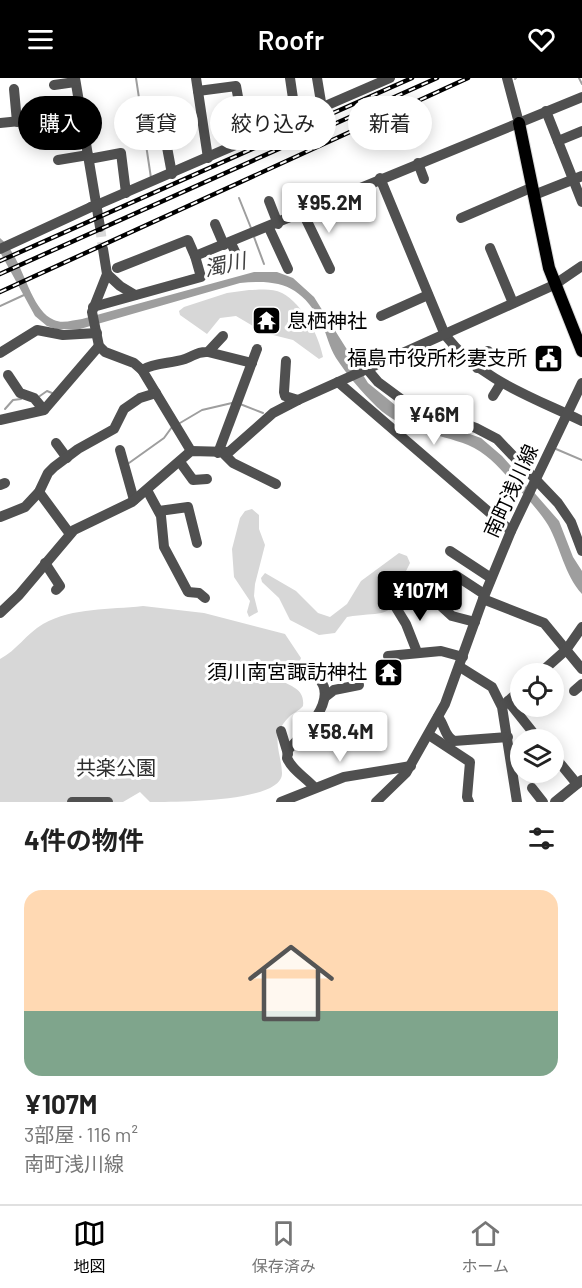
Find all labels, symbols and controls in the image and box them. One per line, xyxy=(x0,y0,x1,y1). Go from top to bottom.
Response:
icon: menu xyxy=(24,23,57,56)
text: Roofr xyxy=(258,23,324,55)
icon: heart xyxy=(525,23,558,56)
chip: 購入 xyxy=(18,96,102,150)
chip: 賃貸 xyxy=(114,96,198,150)
chip: 絞り込み xyxy=(210,96,336,150)
chip: 新着 xyxy=(348,96,432,150)
pin: ¥95.2M xyxy=(280,183,378,234)
text: ¥95.2M xyxy=(296,190,362,214)
water label: 濁川 xyxy=(202,247,250,280)
temple icon: 息栖神社 xyxy=(250,305,282,337)
place label: 息栖神社 xyxy=(287,308,367,332)
public building icon: 福島市役所杉妻支所 xyxy=(532,342,564,374)
place label: 福島市役所杉妻支所 xyxy=(347,345,527,369)
pin: ¥46M xyxy=(398,395,470,446)
text: ¥46M xyxy=(409,402,459,426)
street label: 南町浅川線 xyxy=(478,440,542,541)
pin: ¥107M xyxy=(378,571,462,622)
text: ¥107M xyxy=(392,578,448,602)
temple icon: 須川南宮諏訪神社 xyxy=(372,656,404,688)
place label: 須川南宮諏訪神社 xyxy=(207,659,367,683)
map controls xyxy=(510,663,564,783)
button: locate xyxy=(510,663,564,717)
pin: ¥58.4M xyxy=(291,712,389,763)
text: ¥58.4M xyxy=(306,719,374,743)
button: layers xyxy=(510,729,564,783)
park label: 共楽公園 xyxy=(76,755,156,779)
icon: filters xyxy=(525,822,558,855)
text: 4件の物件 xyxy=(24,824,144,855)
icon: home xyxy=(237,929,345,1037)
text: ¥107M xyxy=(24,1088,97,1119)
text: 3部屋 · 116 m² xyxy=(24,1122,138,1146)
text: 南町浅川線 xyxy=(24,1151,124,1175)
tab: 地図 xyxy=(73,1217,106,1277)
tab: 保存済み xyxy=(252,1217,316,1277)
tab: ホーム xyxy=(462,1217,509,1277)

